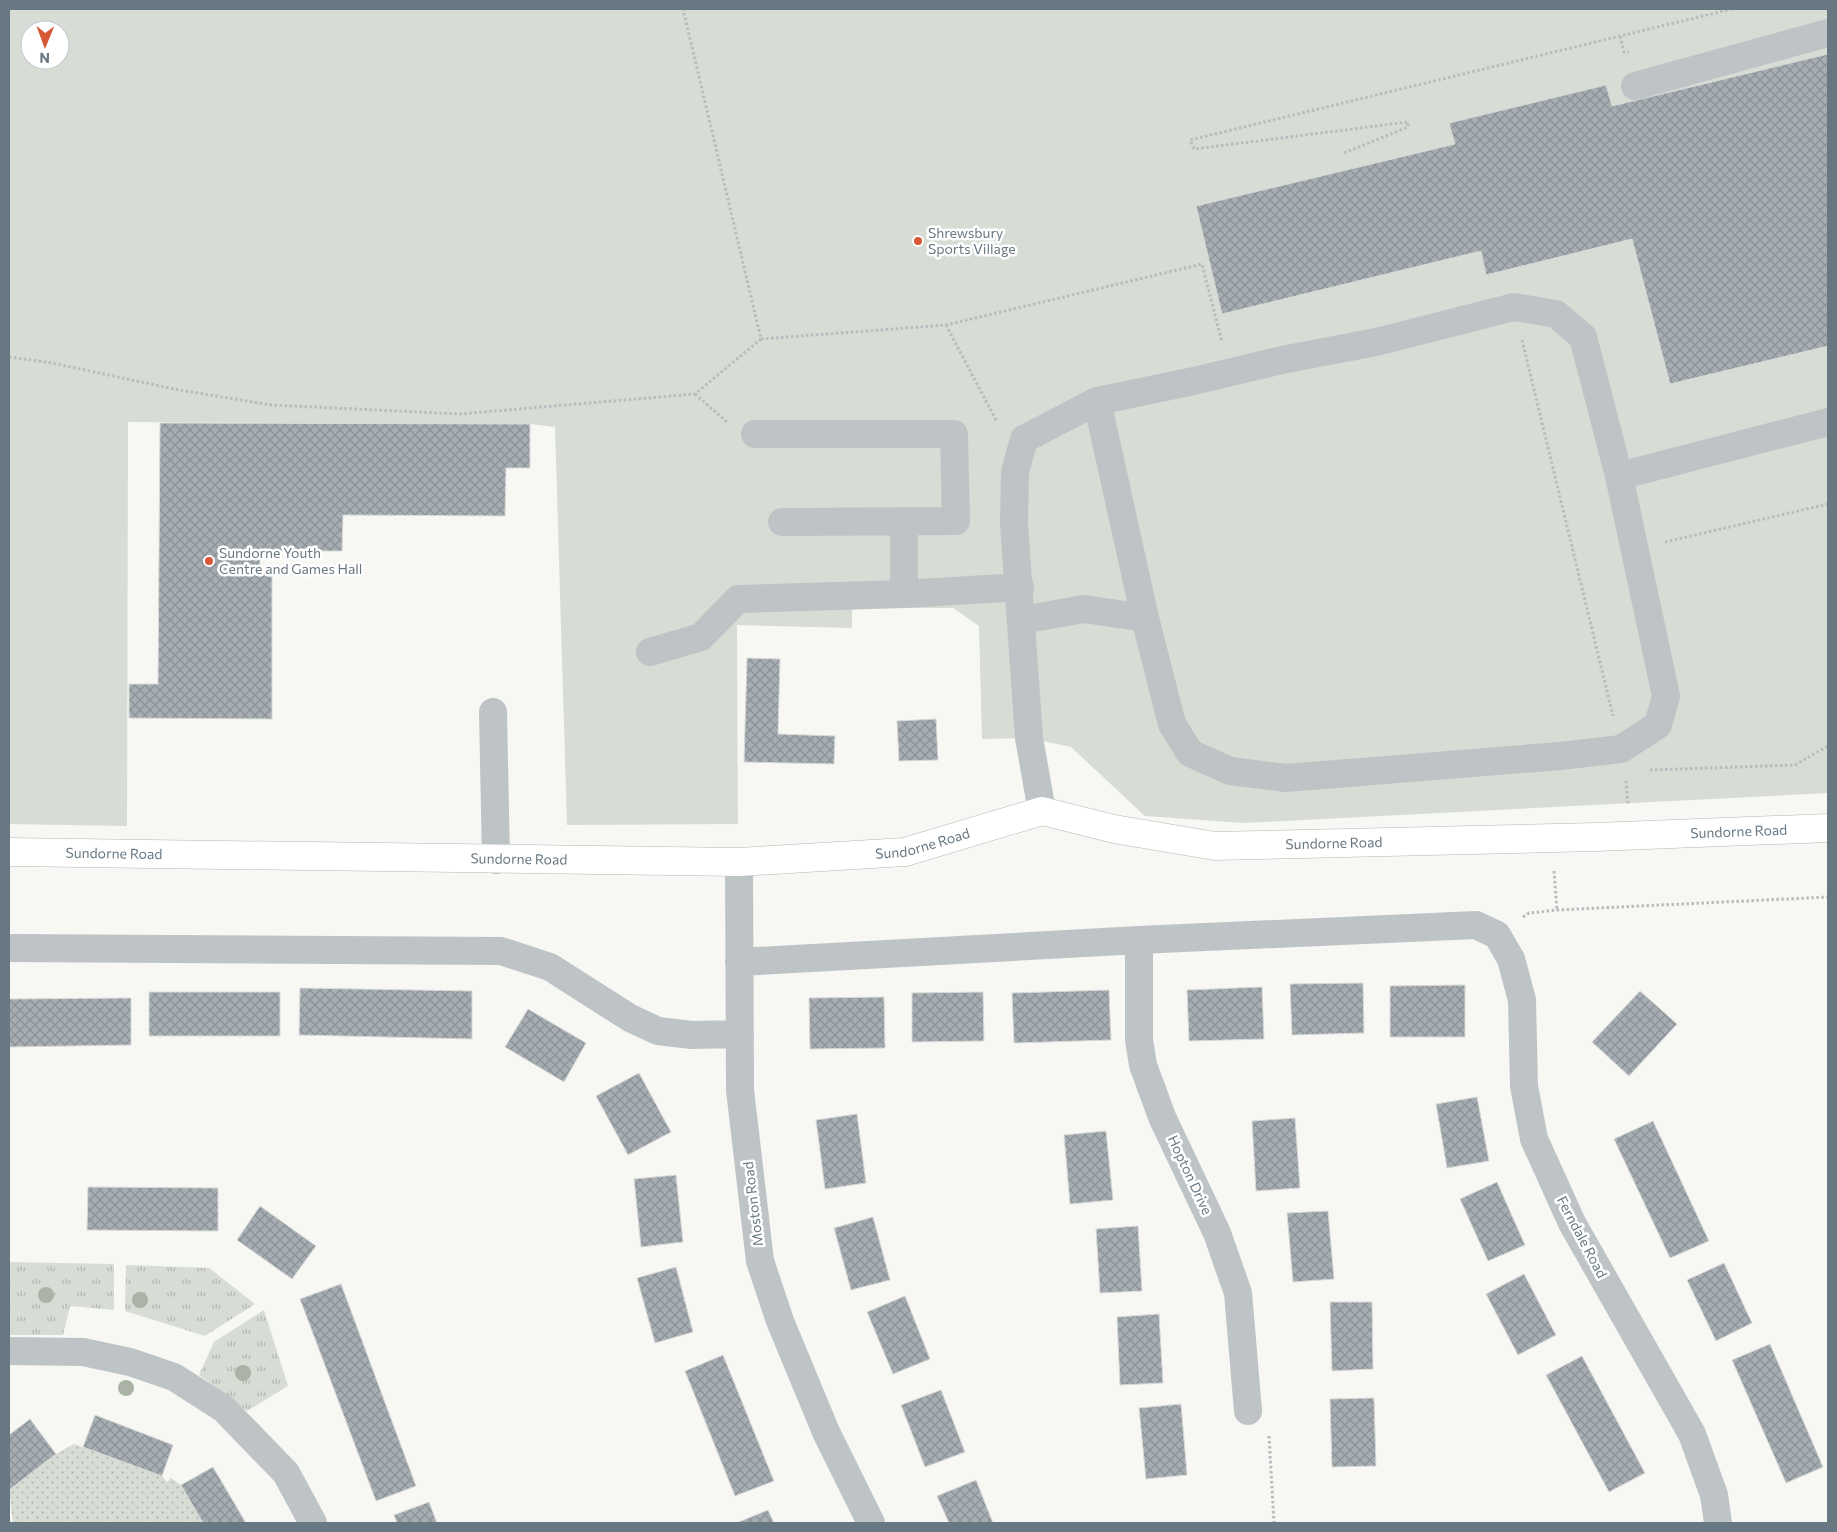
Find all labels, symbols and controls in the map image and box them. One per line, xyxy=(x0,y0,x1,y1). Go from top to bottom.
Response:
north arrow xyxy=(20,20,70,70)
text: N xyxy=(39,50,50,67)
place label: Shrewsbury Sports Village xyxy=(928,224,1016,257)
marker: Shrewsbury Sports Village xyxy=(912,235,924,247)
place label: Sundorne Youth Centre and Games Hall xyxy=(219,544,362,577)
marker: Sundorne Youth Centre and Games Hall xyxy=(203,555,215,567)
street label: Sundorne Road xyxy=(1690,821,1788,841)
street label: Sundorne Road xyxy=(875,824,972,862)
street label: Sundorne Road xyxy=(1285,833,1383,852)
street label: Sundorne Road xyxy=(65,844,163,862)
street label: Sundorne Road xyxy=(470,849,568,868)
street label: Hopton Drive xyxy=(1165,1132,1216,1217)
street label: Moston Road xyxy=(739,1161,766,1247)
street label: Ferndale Road xyxy=(1554,1193,1611,1281)

